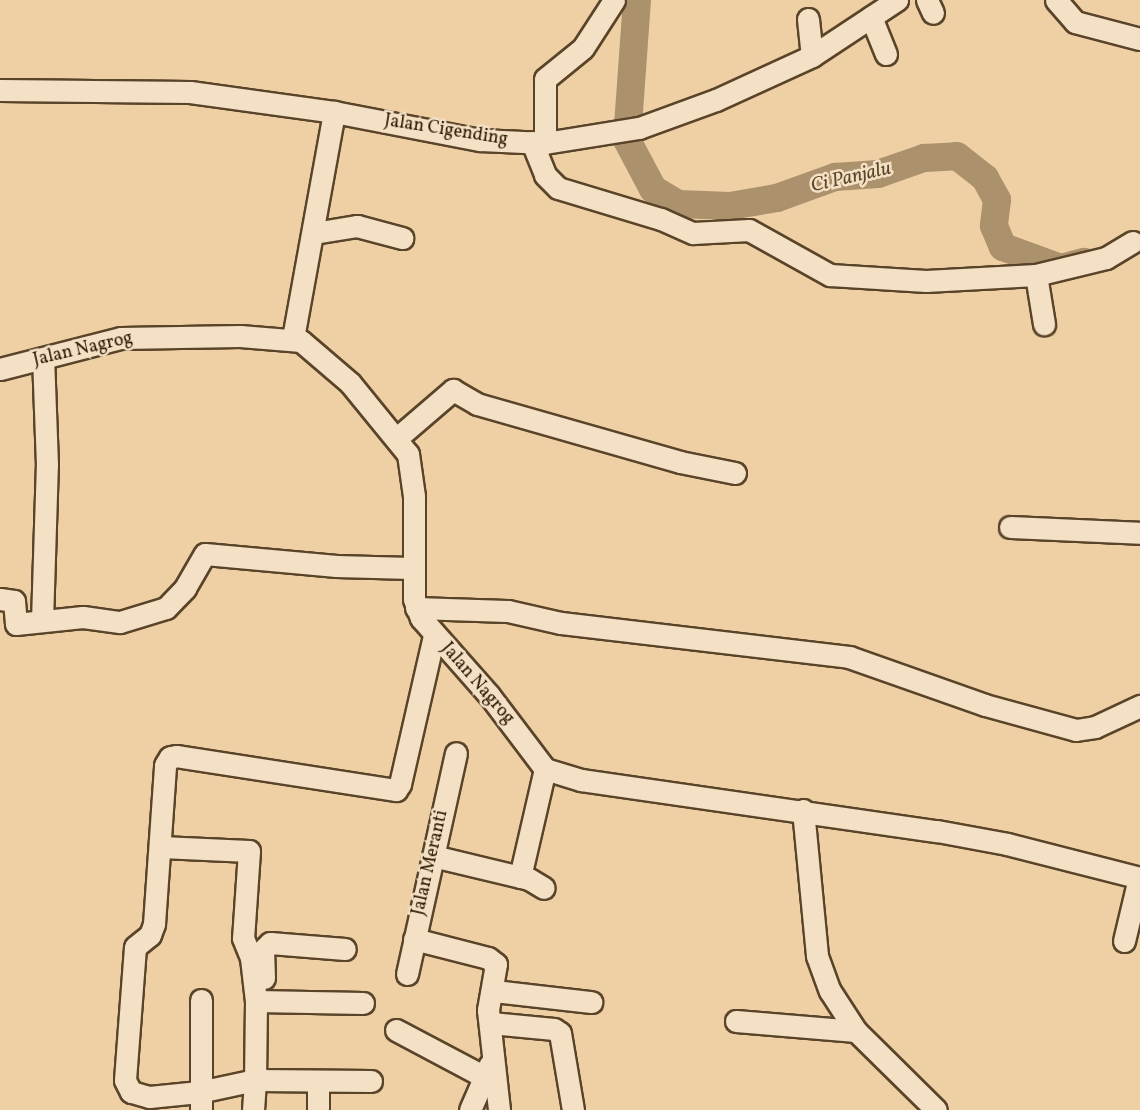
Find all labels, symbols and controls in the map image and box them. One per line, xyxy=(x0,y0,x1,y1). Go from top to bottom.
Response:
street label: Jalan Cigending xyxy=(383,111,509,151)
water label: Ci Panjalu xyxy=(809,157,893,199)
street label: Jalan Nagrog xyxy=(31,328,135,372)
street label: Jalan Nagrog xyxy=(436,639,518,729)
street label: Jalan Meranti xyxy=(408,808,454,918)

